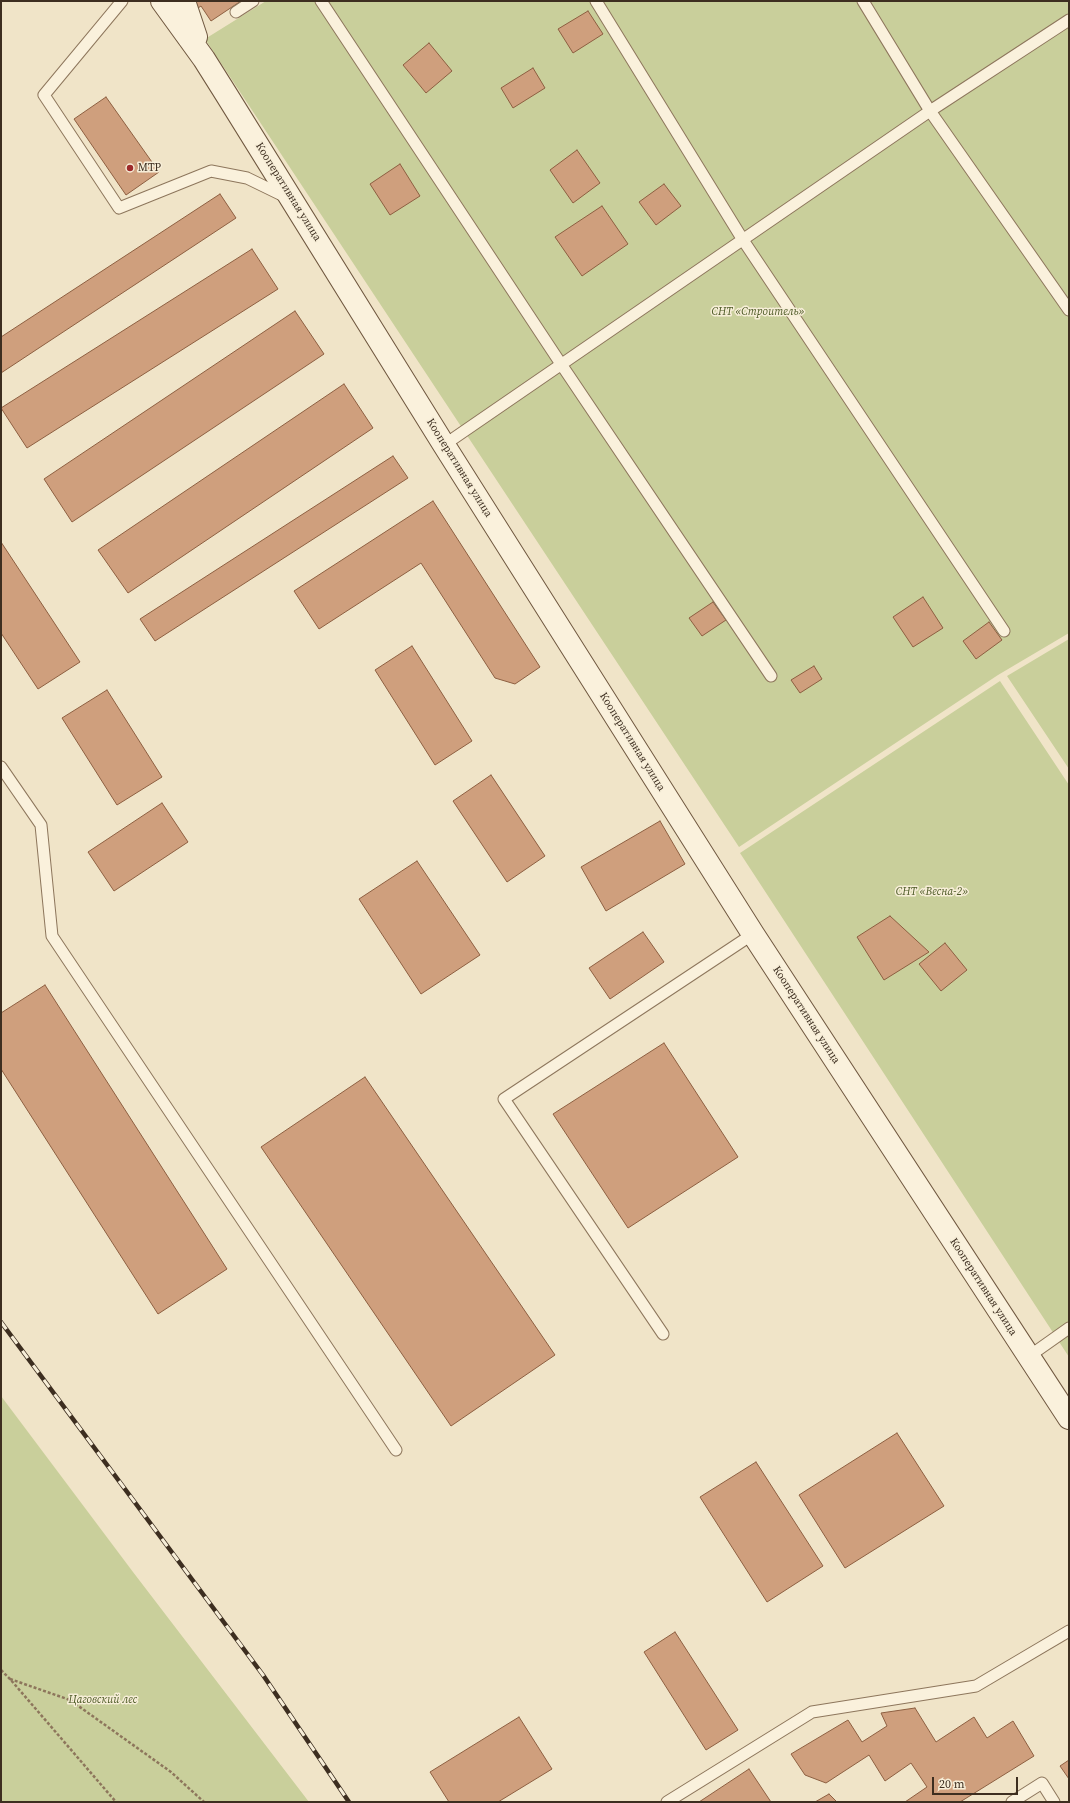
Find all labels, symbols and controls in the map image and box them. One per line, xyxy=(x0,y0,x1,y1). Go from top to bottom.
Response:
street label: Кооперативная улица xyxy=(252,140,324,244)
place label: МТР xyxy=(138,161,161,175)
marker: МТР xyxy=(125,163,135,173)
park label: СНТ «Строитель» xyxy=(711,305,805,319)
street label: Кооперативная улица xyxy=(423,416,495,520)
street label: Кооперативная улица xyxy=(596,690,668,794)
park label: СНТ «Весна-2» xyxy=(896,885,968,899)
street label: Кооперативная улица xyxy=(770,964,842,1066)
street label: Кооперативная улица xyxy=(947,1236,1019,1338)
park label: Цаговский лес xyxy=(69,1693,137,1707)
scale bar xyxy=(934,1769,1020,1795)
text: 20 m xyxy=(939,1776,965,1792)

